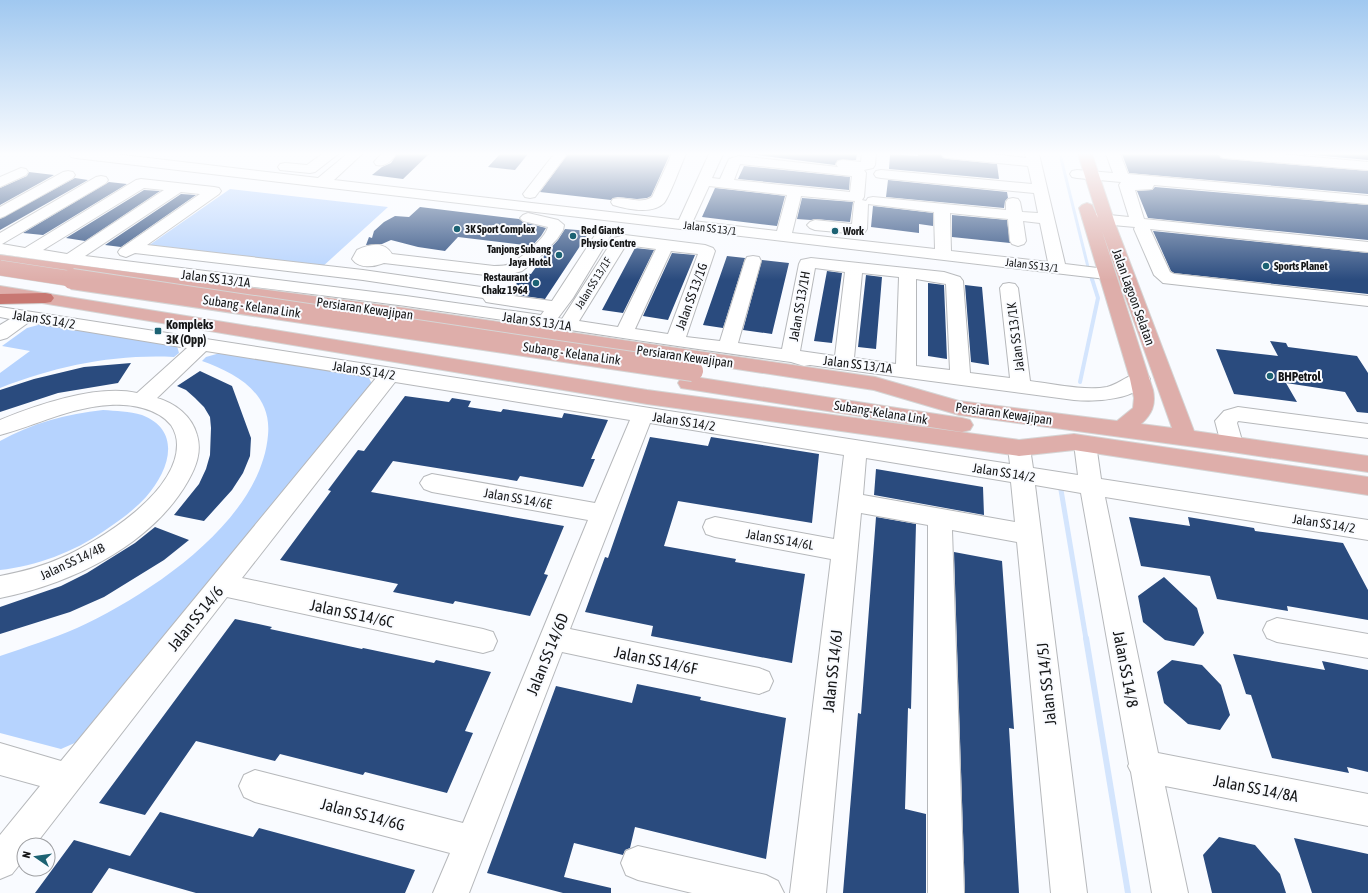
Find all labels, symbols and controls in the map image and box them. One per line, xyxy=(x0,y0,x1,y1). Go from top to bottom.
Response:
street label: Jalan SS 13/1 xyxy=(683,219,737,237)
place label: 3K Sport Complex xyxy=(465,223,536,235)
marker: 3K Sport Complex xyxy=(452,224,462,234)
place label: Red Giants Physio Centre xyxy=(581,224,636,249)
place label: Work xyxy=(842,225,864,237)
marker: Work xyxy=(830,226,840,236)
marker: Red Giants Physio Centre xyxy=(568,231,578,241)
place label: Tanjong Subang Jaya Hotel xyxy=(487,243,552,268)
street label: Jalan Lagoon Selatan xyxy=(1109,247,1158,347)
marker: Tanjong Subang Jaya Hotel xyxy=(554,250,564,260)
street label: Jalan SS 13/1F xyxy=(573,255,614,311)
street label: Jalan SS 13/1 xyxy=(1005,256,1059,274)
place label: Sports Planet xyxy=(1274,260,1328,272)
street label: Jalan SS 13/1G xyxy=(672,261,711,332)
marker: Sports Planet xyxy=(1261,261,1271,271)
street label: Jalan SS 13/1A xyxy=(180,267,252,290)
street label: Jalan SS 13/1H xyxy=(786,270,813,342)
place label: Restaurant Chakz 1964 xyxy=(482,271,529,296)
marker: Restaurant Chakz 1964 xyxy=(531,278,541,288)
street label: Subang - Kelana Link xyxy=(202,292,302,321)
street label: Persiaran Kewajipan xyxy=(316,294,414,323)
street label: Jalan SS 13/1K xyxy=(1004,301,1027,372)
street label: Jalan SS 14/2 xyxy=(12,307,76,332)
street label: Jalan SS 13/1A xyxy=(501,309,573,334)
place label: Kompleks 3K (Opp) xyxy=(166,317,214,347)
marker: Kompleks 3K (Opp) xyxy=(153,326,163,336)
street label: Subang - Kelana Link xyxy=(522,339,622,368)
street label: Persiaran Kewajipan xyxy=(636,342,734,371)
street label: Jalan SS 13/1A xyxy=(822,353,894,376)
street label: Jalan SS 14/2 xyxy=(332,358,396,383)
place label: BHPetrol xyxy=(1278,369,1322,384)
marker: BHPetrol xyxy=(1265,371,1275,381)
street label: Subang-Kelana Link xyxy=(833,398,929,427)
street label: Persiaran Kewajipan xyxy=(955,399,1053,428)
street label: Jalan SS 14/2 xyxy=(652,409,716,434)
street label: Jalan SS 14/2 xyxy=(972,460,1036,485)
street label: Jalan SS 14/6E xyxy=(483,485,554,512)
street label: Jalan SS 14/2 xyxy=(1292,511,1356,536)
street label: Jalan SS 14/6L xyxy=(745,526,815,553)
street label: Jalan SS 14/4B xyxy=(38,540,108,583)
street label: Jalan SS 14/6 xyxy=(164,582,226,654)
street label: Jalan SS 14/6C xyxy=(309,595,395,631)
street label: Jalan SS 14/6D xyxy=(522,610,572,698)
street label: Jalan SS 14/6J xyxy=(819,629,845,713)
street label: Jalan SS 14/8 xyxy=(1110,629,1142,709)
street label: Jalan SS 14/6F xyxy=(613,642,700,678)
street label: Jalan SS 14/5J xyxy=(1033,642,1059,726)
street label: Jalan SS 14/8A xyxy=(1212,771,1300,805)
street label: Jalan SS 14/6G xyxy=(319,794,407,834)
north arrow xyxy=(16,837,56,877)
text: N xyxy=(20,850,33,859)

